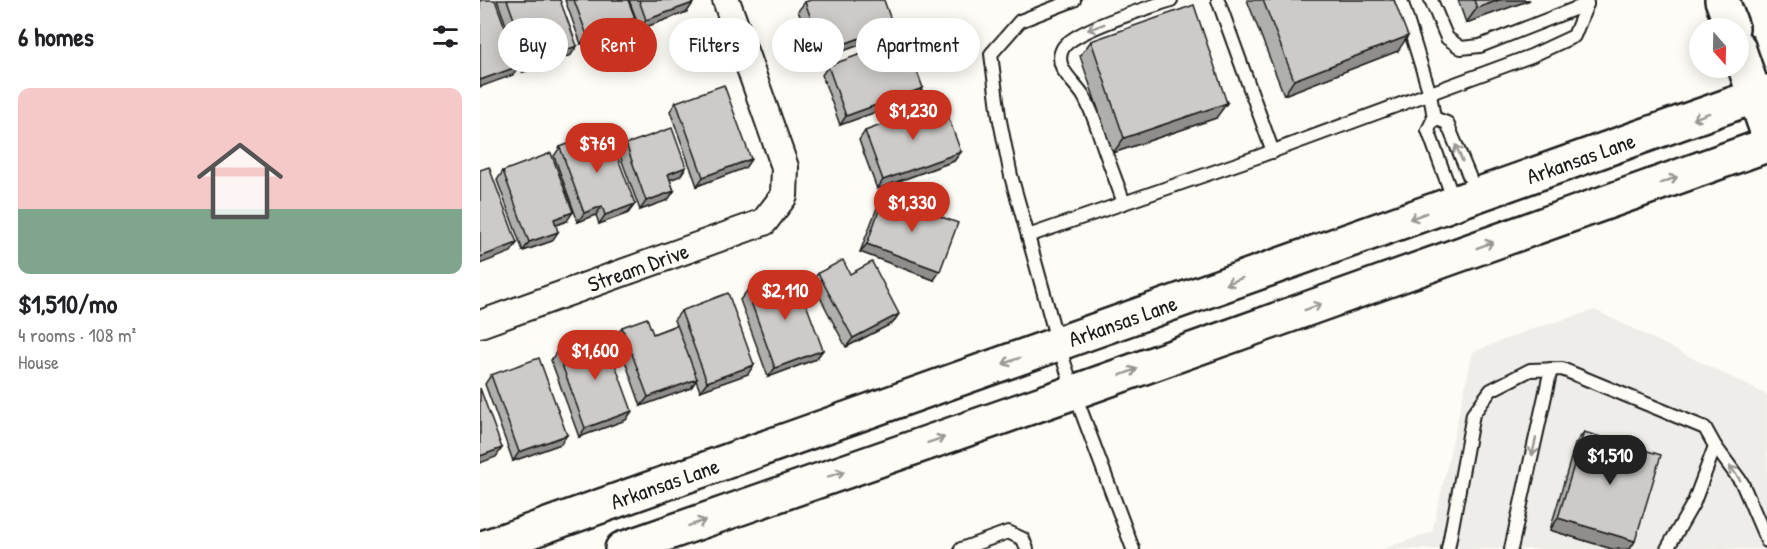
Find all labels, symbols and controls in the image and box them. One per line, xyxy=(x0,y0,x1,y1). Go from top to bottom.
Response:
chip: Buy xyxy=(498,18,568,72)
chip: Rent xyxy=(580,18,657,72)
chip: Filters xyxy=(669,18,760,72)
chip: New xyxy=(772,18,844,72)
chip: Apartment xyxy=(856,18,980,72)
north arrow xyxy=(1689,18,1749,78)
map controls xyxy=(1689,18,1749,78)
text: 6 homes xyxy=(18,19,94,54)
icon: filters xyxy=(429,20,462,53)
one-way arrow xyxy=(1087,22,1106,33)
pin: $1,230 xyxy=(864,90,962,141)
text: $1,230 xyxy=(889,96,937,123)
one-way arrow xyxy=(1692,111,1710,122)
pin: $769 xyxy=(561,123,633,174)
street label: Arkansas Lane xyxy=(1522,125,1639,191)
icon: home xyxy=(186,127,294,235)
text: $769 xyxy=(579,129,615,156)
one-way arrow xyxy=(1453,144,1464,162)
one-way arrow xyxy=(1659,174,1678,185)
pin: $1,330 xyxy=(863,182,961,233)
text: $1,330 xyxy=(888,188,936,215)
one-way arrow xyxy=(1409,212,1428,223)
street label: Stream Drive xyxy=(584,235,693,299)
one-way arrow xyxy=(1475,239,1494,250)
pin: $2,110 xyxy=(736,270,834,321)
text: $2,110 xyxy=(761,276,809,303)
one-way arrow xyxy=(1225,277,1244,288)
text: $1,510/mo xyxy=(18,286,117,321)
street label: Arkansas Lane xyxy=(1064,288,1181,354)
one-way arrow xyxy=(1303,300,1322,311)
text: 4 rooms · 108 m² xyxy=(18,321,136,348)
pin: $1,600 xyxy=(546,330,644,381)
text: $1,600 xyxy=(571,336,619,363)
text: House xyxy=(18,348,59,375)
one-way arrow xyxy=(1002,356,1021,367)
one-way arrow xyxy=(1119,366,1138,377)
one-way arrow xyxy=(926,433,945,444)
pin: $1,510 xyxy=(1561,435,1659,486)
one-way arrow xyxy=(1527,437,1539,456)
text: $1,510 xyxy=(1587,441,1633,468)
street label: Arkansas Lane xyxy=(606,450,723,516)
one-way arrow xyxy=(1729,466,1741,482)
one-way arrow xyxy=(827,468,845,479)
one-way arrow xyxy=(687,516,706,527)

